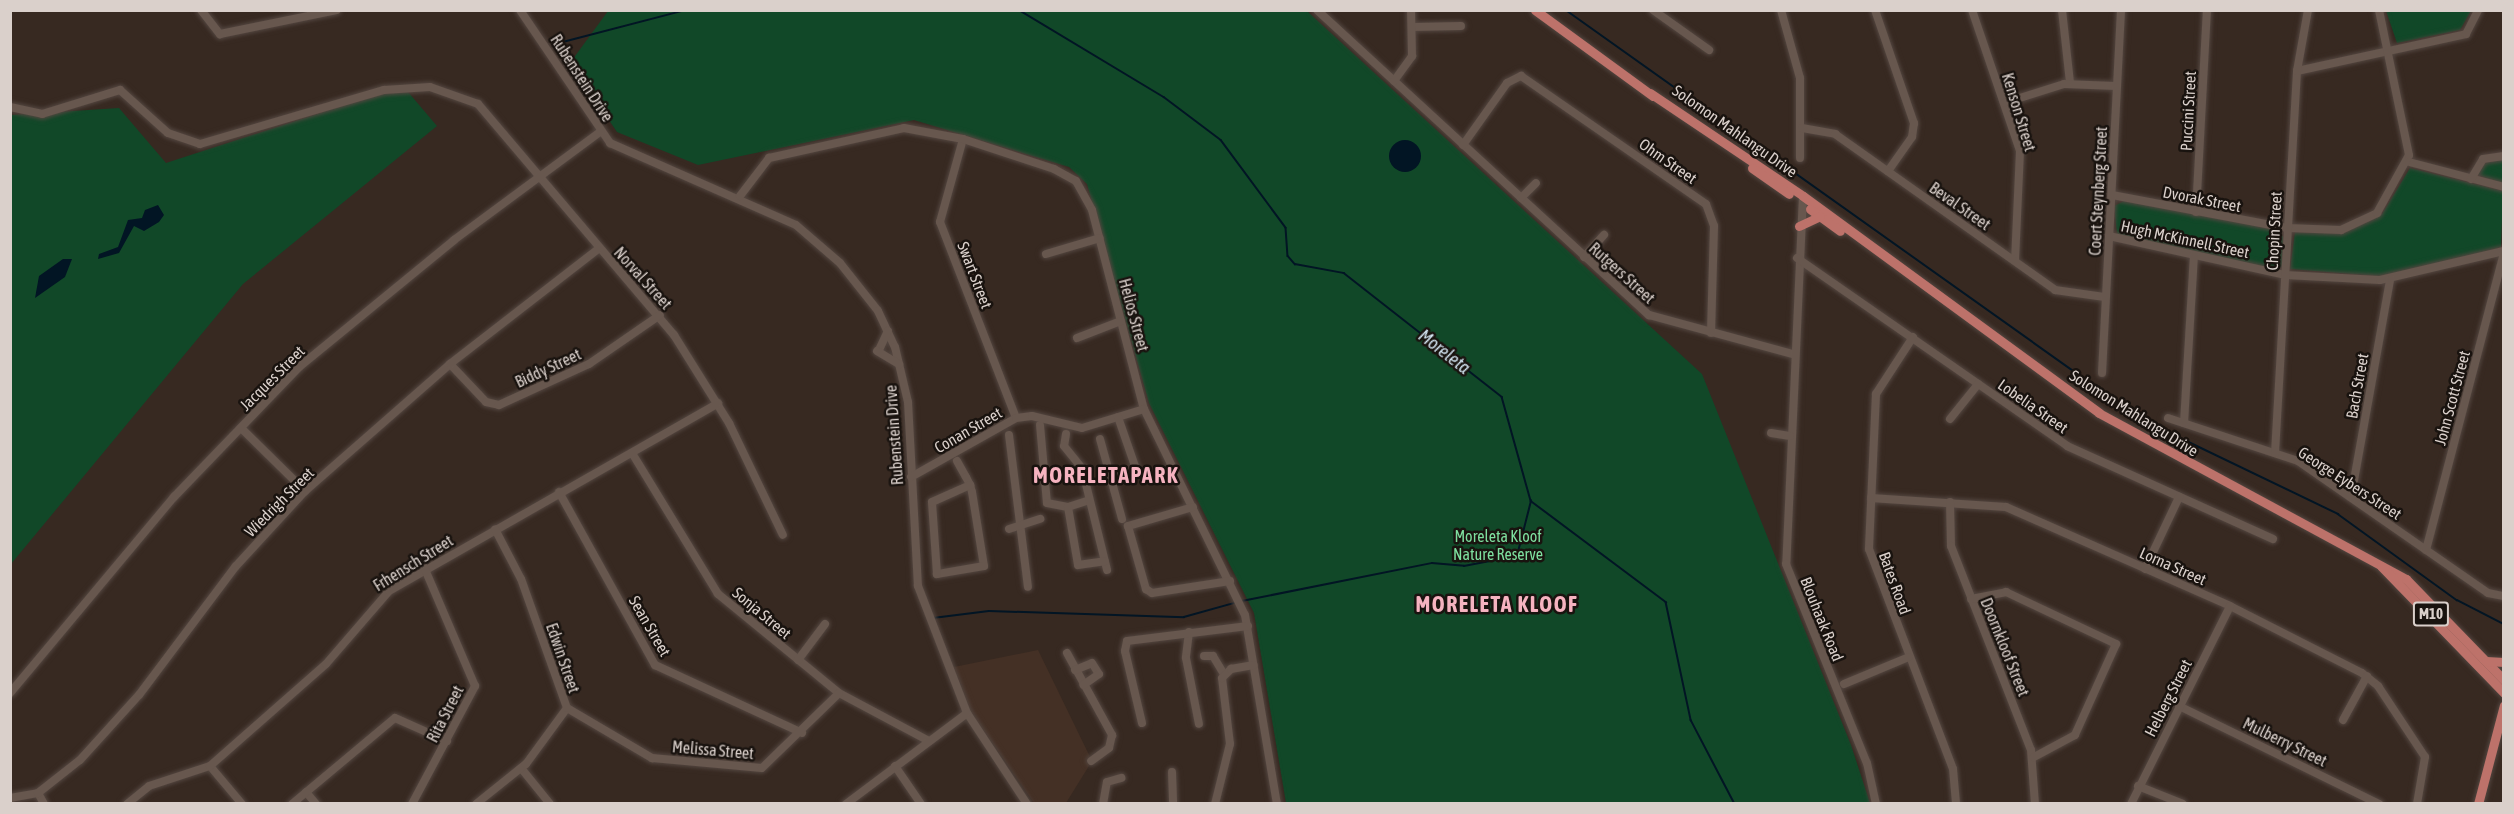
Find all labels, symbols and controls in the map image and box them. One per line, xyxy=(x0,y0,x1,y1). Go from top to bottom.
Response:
street label: Rubenstein Drive xyxy=(547,31,617,125)
street label: Kenson Street xyxy=(1998,71,2040,153)
street label: Puccini Street xyxy=(2176,71,2200,151)
street label: Solomon Mahlangu Drive xyxy=(1669,81,1801,181)
street label: Coert Steynberg Street xyxy=(2085,126,2111,256)
street label: Ohm Street xyxy=(1635,134,1701,188)
street label: Beval Street xyxy=(1926,178,1994,234)
street label: Dvorak Street xyxy=(2161,182,2243,216)
street label: Chopin Street xyxy=(2262,191,2286,271)
street label: Hugh McKinnell Street xyxy=(2119,216,2251,262)
street label: Rutgers Street xyxy=(1585,238,1659,308)
street label: Swart Street xyxy=(954,239,996,311)
street label: Norval Street xyxy=(610,243,676,313)
street label: Helios Street xyxy=(1115,276,1153,354)
water label: Moreleta xyxy=(1414,325,1474,379)
street label: Jacques Street xyxy=(236,342,308,414)
street label: Biddy Street xyxy=(512,344,584,392)
street label: John Scott Street xyxy=(2430,349,2474,447)
street label: Bach Street xyxy=(2342,352,2372,420)
street label: Solomon Mahlangu Drive xyxy=(2066,366,2202,460)
street label: Lobelia Street xyxy=(1994,375,2072,437)
street label: Rubenstein Drive xyxy=(881,384,907,486)
street label: Conan Street xyxy=(931,403,1005,457)
street label: George Eybers Street xyxy=(2295,442,2405,524)
street label: Wiedrigh Street xyxy=(240,463,318,541)
district label: MORELETAPARK xyxy=(1033,463,1179,489)
park label: Moreleta Kloof Nature Reserve xyxy=(1453,526,1543,564)
street label: Frhensch Street xyxy=(370,531,456,595)
street label: Lorna Street xyxy=(2137,543,2209,589)
street label: Bates Road xyxy=(1875,549,1915,617)
street label: Blouhaak Road xyxy=(1796,574,1848,664)
street label: Sonja Street xyxy=(729,583,795,643)
street label: Sean Street xyxy=(625,592,675,660)
district label: MORELETA KLOOF xyxy=(1416,592,1578,618)
street label: Doornkloof Street xyxy=(1977,595,2033,699)
road number: M10 xyxy=(2412,602,2450,626)
street label: Edwin Street xyxy=(542,621,584,695)
street label: Helberg Street xyxy=(2140,656,2196,740)
street label: Rita Street xyxy=(423,682,467,746)
street label: Mulberry Street xyxy=(2240,713,2330,771)
street label: Melissa Street xyxy=(671,737,755,763)

